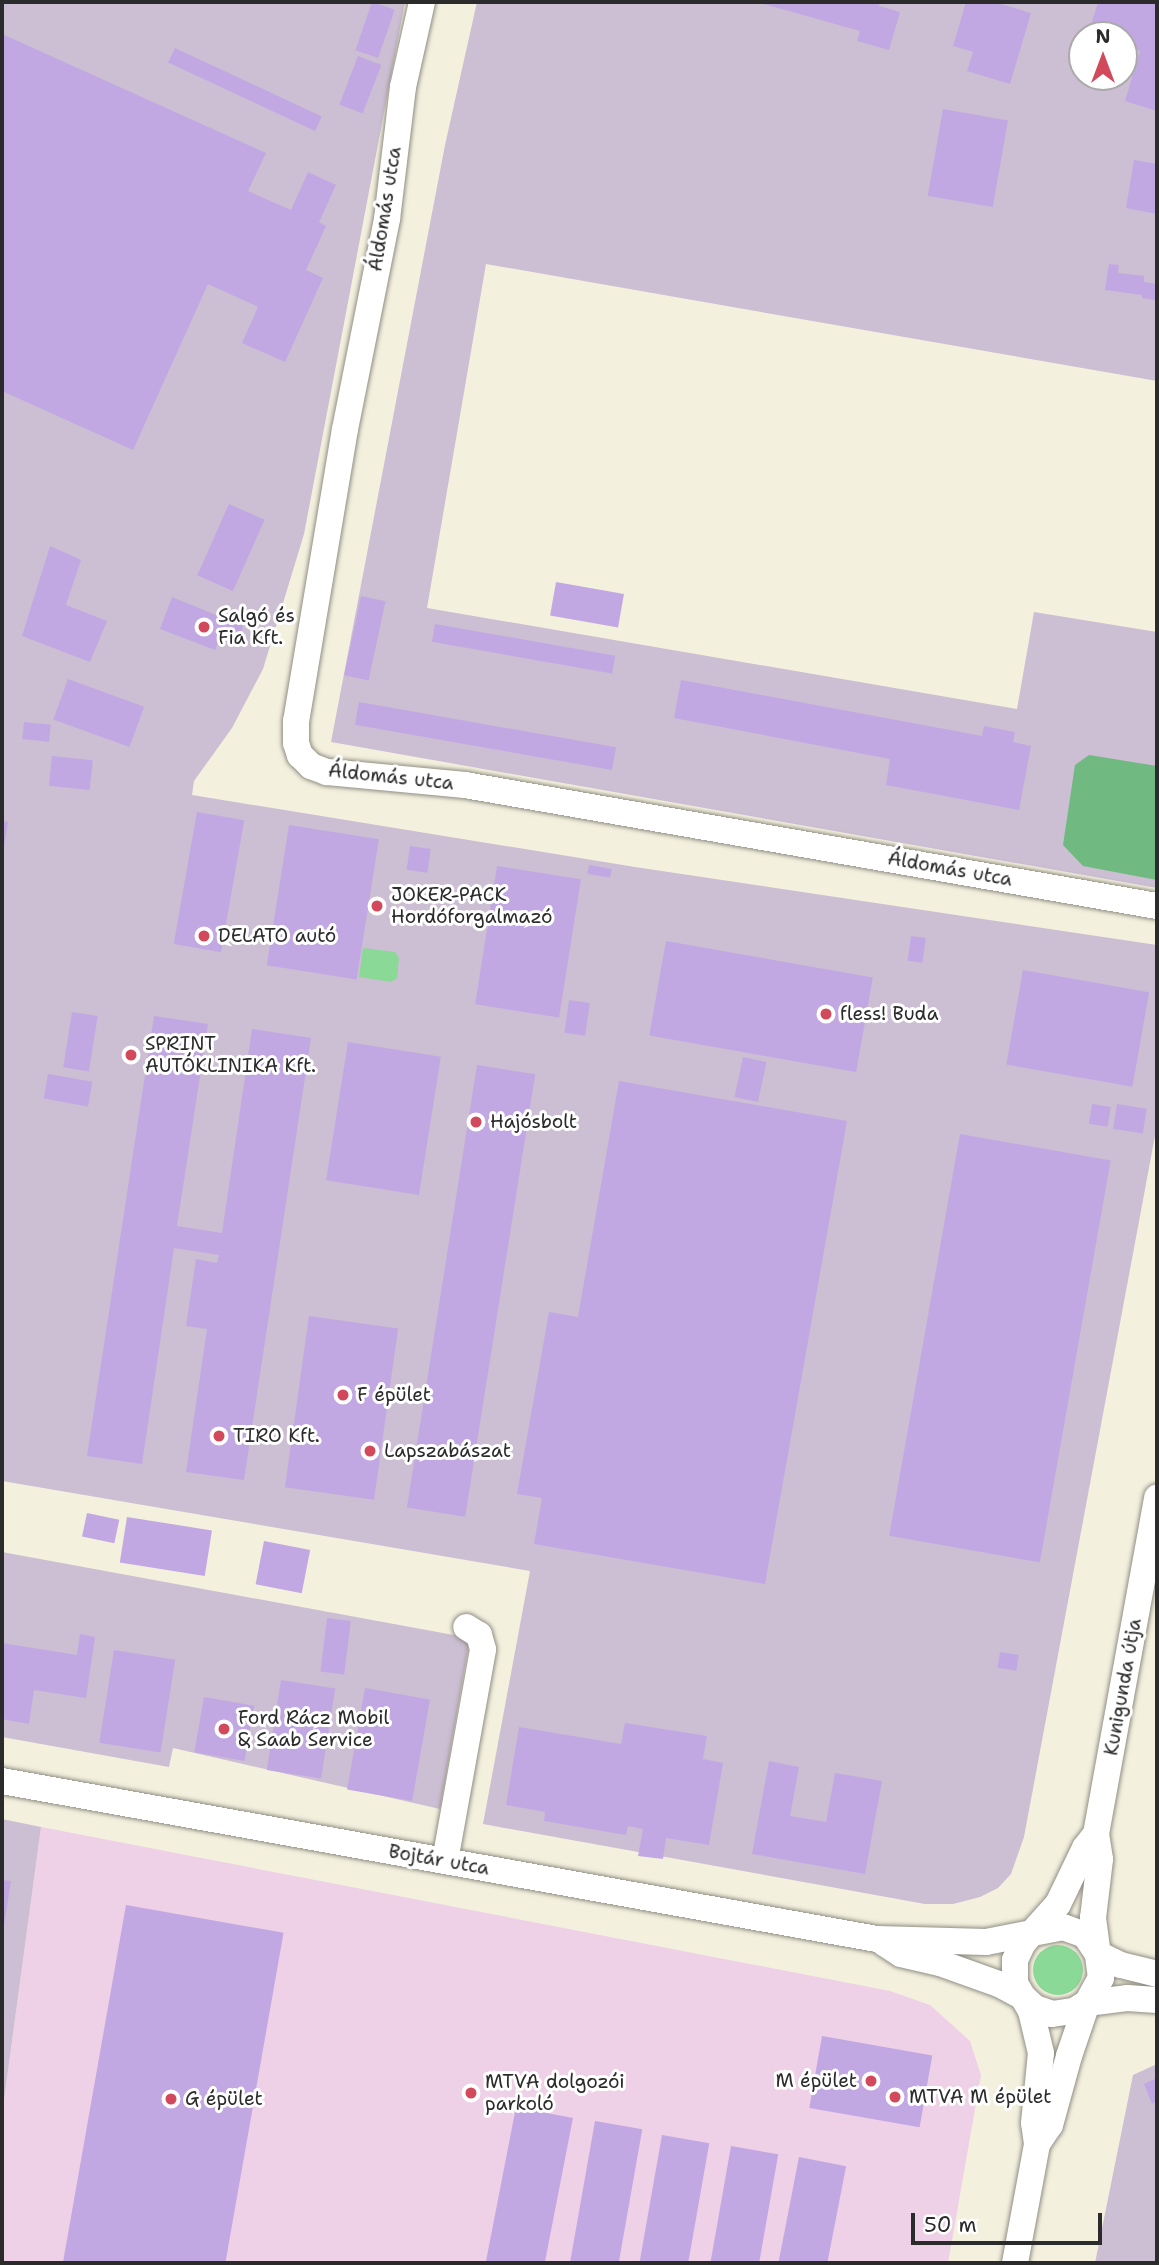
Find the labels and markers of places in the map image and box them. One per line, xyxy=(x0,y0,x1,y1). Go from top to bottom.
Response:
place label: Salgó és Fia Kft. xyxy=(218,605,295,649)
marker: Salgó és Fia Kft. xyxy=(196,619,212,635)
place label: JOKER-PACK Hordóforgalmazó xyxy=(391,884,553,928)
marker: JOKER-PACK Hordóforgalmazó xyxy=(369,898,385,914)
place label: DELATO autó xyxy=(218,925,336,947)
marker: DELATO autó xyxy=(196,928,212,944)
place label: fless! Buda xyxy=(840,1003,938,1025)
marker: fless! Buda xyxy=(818,1006,834,1022)
place label: SPRINT AUTÓKLINIKA Kft. xyxy=(145,1033,316,1077)
marker: SPRINT AUTÓKLINIKA Kft. xyxy=(123,1047,139,1063)
place label: Hajósbolt xyxy=(490,1111,577,1133)
marker: Hajósbolt xyxy=(468,1114,484,1130)
place label: F épület xyxy=(357,1384,431,1406)
marker: F épület xyxy=(335,1387,351,1403)
place label: TIRO Kft. xyxy=(233,1425,320,1447)
marker: TIRO Kft. xyxy=(211,1428,227,1444)
place label: Lapszabászat xyxy=(384,1440,511,1462)
marker: Lapszabászat xyxy=(362,1443,378,1459)
place label: Ford Rácz Mobil & Saab Service xyxy=(238,1707,389,1751)
marker: Ford Rácz Mobil & Saab Service xyxy=(216,1721,232,1737)
place label: M épület xyxy=(775,2070,857,2092)
place label: MTVA dolgozói parkoló xyxy=(485,2071,625,2115)
marker: M épület xyxy=(863,2073,879,2089)
marker: MTVA dolgozói parkoló xyxy=(463,2085,479,2101)
place label: MTVA M épület xyxy=(909,2086,1052,2108)
place label: G épület xyxy=(185,2088,263,2110)
marker: MTVA M épület xyxy=(887,2089,903,2105)
marker: G épület xyxy=(163,2091,179,2107)

